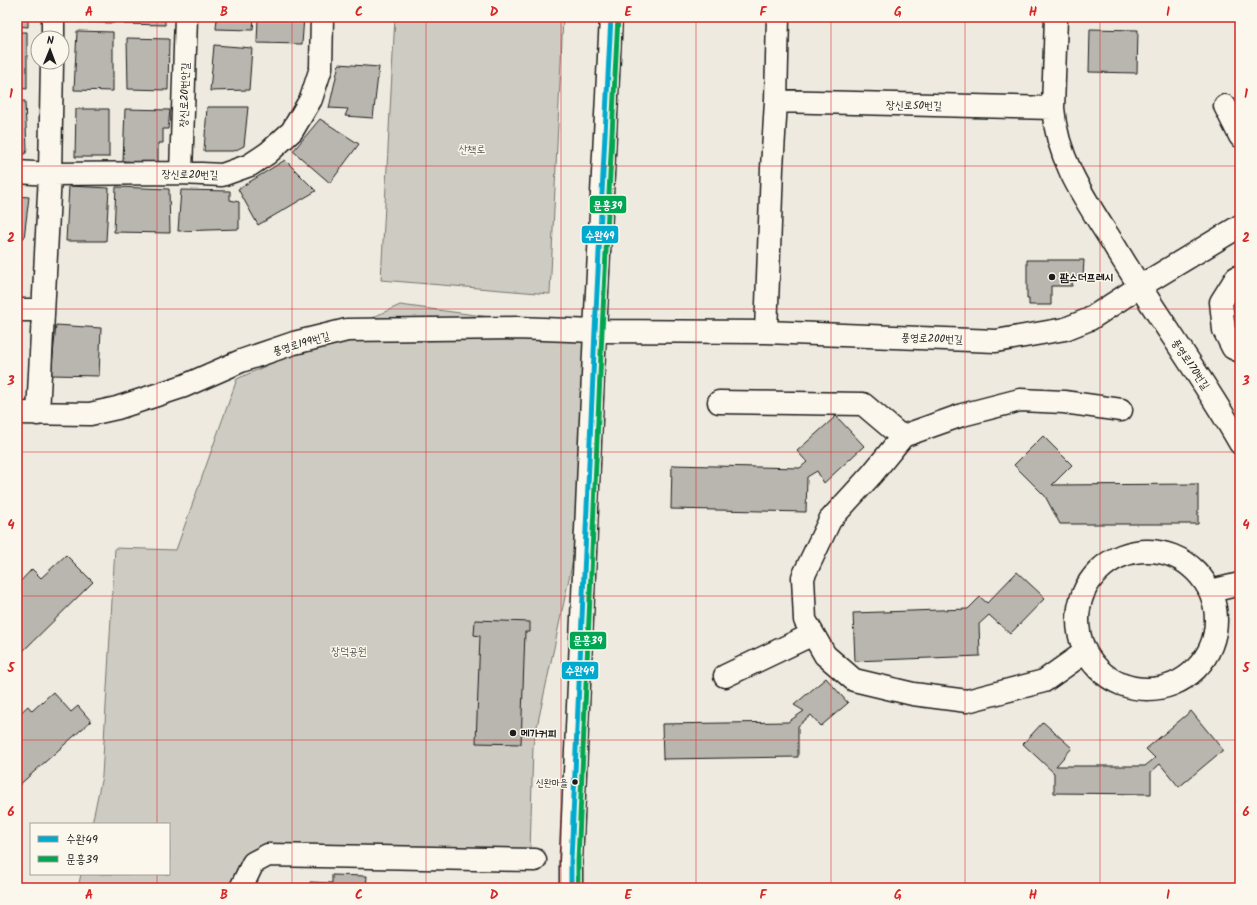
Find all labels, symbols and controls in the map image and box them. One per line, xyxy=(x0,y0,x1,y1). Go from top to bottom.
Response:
text: A xyxy=(85,2,93,23)
text: B xyxy=(220,2,228,23)
text: C xyxy=(355,2,363,23)
text: D xyxy=(490,2,499,23)
text: E xyxy=(624,2,632,23)
text: F xyxy=(759,2,767,23)
text: G xyxy=(894,2,902,23)
text: H xyxy=(1029,2,1038,23)
text: I xyxy=(1166,2,1170,23)
north arrow xyxy=(30,30,70,70)
text: N xyxy=(47,32,54,50)
street label: 장신로20번안길 xyxy=(175,62,195,128)
text: 1 xyxy=(9,84,13,105)
text: 1 xyxy=(1244,84,1248,105)
street label: 장신로50번길 xyxy=(886,97,942,115)
park label: 산책로 xyxy=(459,141,485,159)
street label: 장신로20번길 xyxy=(162,166,218,184)
line badge: 문흥39 xyxy=(589,195,627,214)
text: 문흥39 xyxy=(593,197,623,215)
line badge: 수완49 xyxy=(581,225,619,244)
text: 수완49 xyxy=(585,227,615,245)
text: 2 xyxy=(7,228,15,249)
text: 2 xyxy=(1242,228,1250,249)
place label: 팜스더프레시 xyxy=(1059,269,1113,287)
marker: 팜스더프레시 xyxy=(1047,272,1057,282)
street label: 풍영로199번길 xyxy=(271,327,332,361)
street label: 풍영로200번길 xyxy=(901,329,963,349)
street label: 풍영로170번길 xyxy=(1166,335,1214,394)
text: 3 xyxy=(6,371,15,392)
text: 3 xyxy=(1241,371,1250,392)
text: 4 xyxy=(7,515,15,536)
text: 4 xyxy=(1242,515,1250,536)
line badge: 문흥39 xyxy=(569,631,607,650)
text: 문흥39 xyxy=(573,632,603,650)
park label: 장덕공원 xyxy=(331,643,367,661)
text: 5 xyxy=(7,658,16,679)
text: 5 xyxy=(1242,658,1251,679)
line badge: 수완49 xyxy=(561,661,599,680)
text: 수완49 xyxy=(565,662,595,680)
place label: 메가커피 xyxy=(521,725,557,743)
marker: 메가커피 xyxy=(508,728,518,738)
place label: 신완마을 xyxy=(536,775,568,791)
marker: 신완마을 xyxy=(570,777,580,787)
text: 6 xyxy=(7,802,15,823)
text: 6 xyxy=(1242,802,1250,823)
legend xyxy=(30,823,170,875)
text: 수완49 xyxy=(66,830,98,849)
text: 문흥39 xyxy=(66,850,98,869)
text: A xyxy=(85,885,93,905)
text: B xyxy=(220,885,228,905)
text: C xyxy=(355,885,363,905)
text: D xyxy=(490,885,499,905)
text: E xyxy=(624,885,632,905)
text: F xyxy=(759,885,767,905)
text: G xyxy=(894,885,902,905)
text: H xyxy=(1029,885,1038,905)
text: I xyxy=(1166,885,1170,905)

